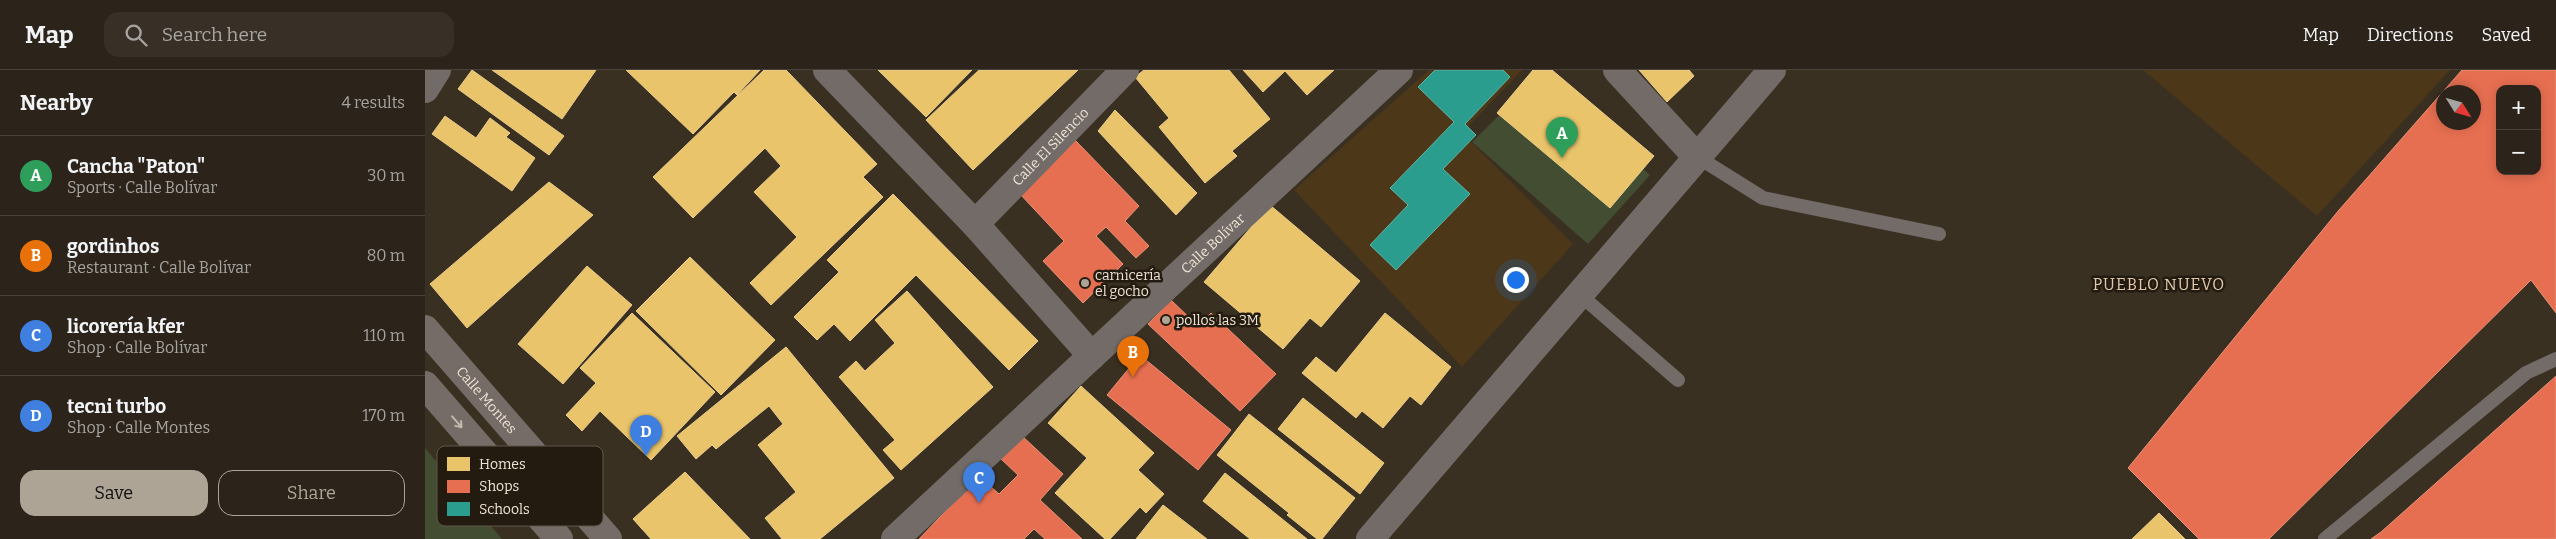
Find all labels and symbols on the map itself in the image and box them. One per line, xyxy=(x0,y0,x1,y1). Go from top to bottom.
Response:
north arrow xyxy=(2436,85,2481,130)
street label: Calle El Silencio xyxy=(1009,104,1093,190)
pin: A xyxy=(1546,117,1578,158)
street label: Calle Bolívar xyxy=(1178,210,1248,277)
place label: carnicería el gocho xyxy=(1095,267,1161,300)
your location xyxy=(1503,267,1529,293)
district label: PUEBLO NUEVO xyxy=(2093,275,2225,294)
marker: carnicería el gocho xyxy=(1079,277,1091,289)
place label: pollos las 3M xyxy=(1176,312,1259,329)
marker: pollos las 3M xyxy=(1160,314,1172,326)
pin: B xyxy=(1117,336,1149,377)
street label: Calle Montes xyxy=(453,363,520,437)
one-way arrow xyxy=(451,415,463,428)
pin: D xyxy=(630,415,662,456)
legend xyxy=(437,446,603,526)
text: Homes xyxy=(479,456,526,473)
pin: C xyxy=(963,462,995,503)
text: Shops xyxy=(479,478,519,495)
text: Schools xyxy=(479,501,530,518)

